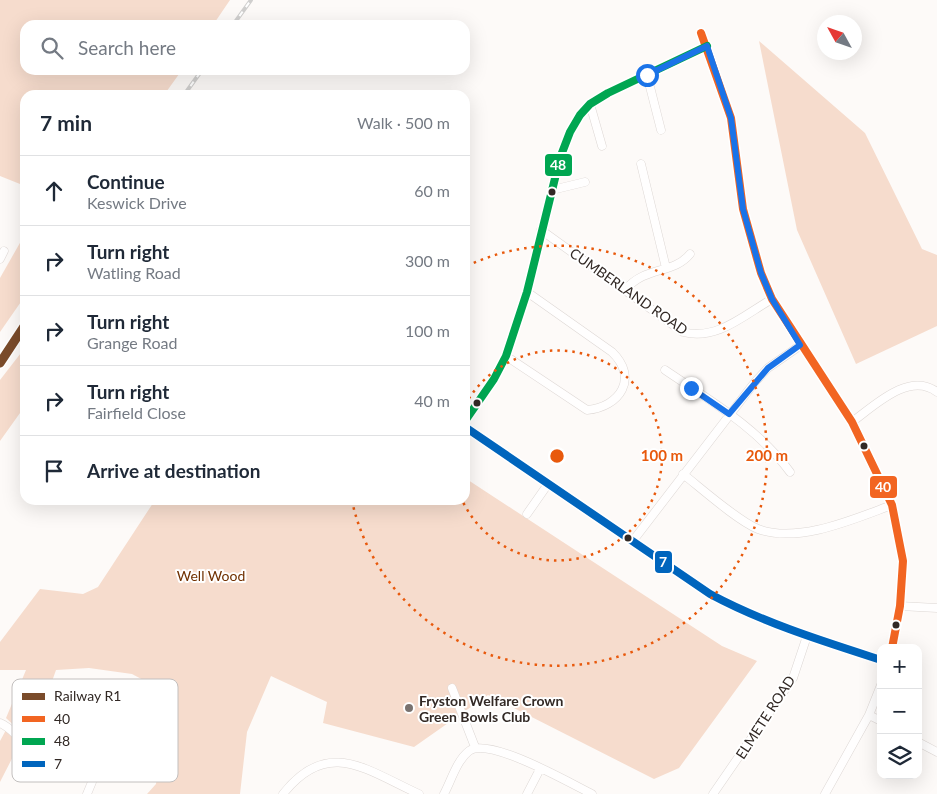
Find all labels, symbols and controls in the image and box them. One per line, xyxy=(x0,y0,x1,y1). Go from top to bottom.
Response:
north arrow xyxy=(817,15,862,60)
search box xyxy=(20,20,470,75)
icon: search xyxy=(38,34,66,62)
text: Search here xyxy=(78,36,176,59)
route start xyxy=(636,64,659,87)
text: 7 min xyxy=(40,110,92,135)
text: Walk · 500 m xyxy=(357,113,450,132)
line badge: 48 xyxy=(544,153,573,177)
text: 48 xyxy=(550,156,566,173)
text: Continue xyxy=(87,170,165,193)
icon: ahead xyxy=(40,177,68,205)
text: 60 m xyxy=(414,181,450,200)
unlabelled marker xyxy=(547,187,557,197)
text: Keswick Drive xyxy=(87,193,187,212)
text: Turn right xyxy=(87,240,169,263)
street label: CUMBERLAND ROAD xyxy=(567,244,691,338)
icon: right xyxy=(40,247,68,275)
text: 300 m xyxy=(405,251,450,270)
text: Watling Road xyxy=(87,263,181,282)
text: Turn right xyxy=(87,310,169,333)
icon: right xyxy=(40,317,68,345)
text: 100 m xyxy=(405,321,450,340)
text: Grange Road xyxy=(87,333,177,352)
route end xyxy=(680,377,703,400)
text: Turn right xyxy=(87,380,169,403)
icon: right xyxy=(40,387,68,415)
text: 40 m xyxy=(414,391,450,410)
unlabelled marker xyxy=(472,398,482,408)
text: Fairfield Close xyxy=(87,403,186,422)
unlabelled marker xyxy=(859,441,869,451)
text: 100 m xyxy=(641,446,683,464)
text: 200 m xyxy=(746,446,788,464)
centre of rings xyxy=(548,447,566,465)
icon: arrive xyxy=(40,457,68,485)
text: Arrive at destination xyxy=(87,459,260,482)
line badge: 40 xyxy=(869,475,898,499)
text: 40 xyxy=(875,478,891,495)
unlabelled marker xyxy=(623,533,633,543)
line badge: 7 xyxy=(654,550,673,574)
text: 7 xyxy=(659,553,667,570)
park label: Well Wood xyxy=(177,567,245,584)
unlabelled marker xyxy=(891,620,901,630)
map controls xyxy=(877,644,922,779)
button: + xyxy=(877,644,922,689)
street label: ELMETE ROAD xyxy=(732,672,798,762)
legend xyxy=(12,679,178,782)
text: Railway R1 xyxy=(54,687,121,704)
button: − xyxy=(877,689,922,734)
place label: Fryston Welfare Crown Green Bowls Club xyxy=(419,692,564,725)
marker: Fryston Welfare Crown Green Bowls Club xyxy=(403,702,415,714)
text: 40 xyxy=(54,710,70,727)
text: 48 xyxy=(54,732,70,749)
button: layers xyxy=(877,734,922,779)
text: 7 xyxy=(54,755,62,772)

